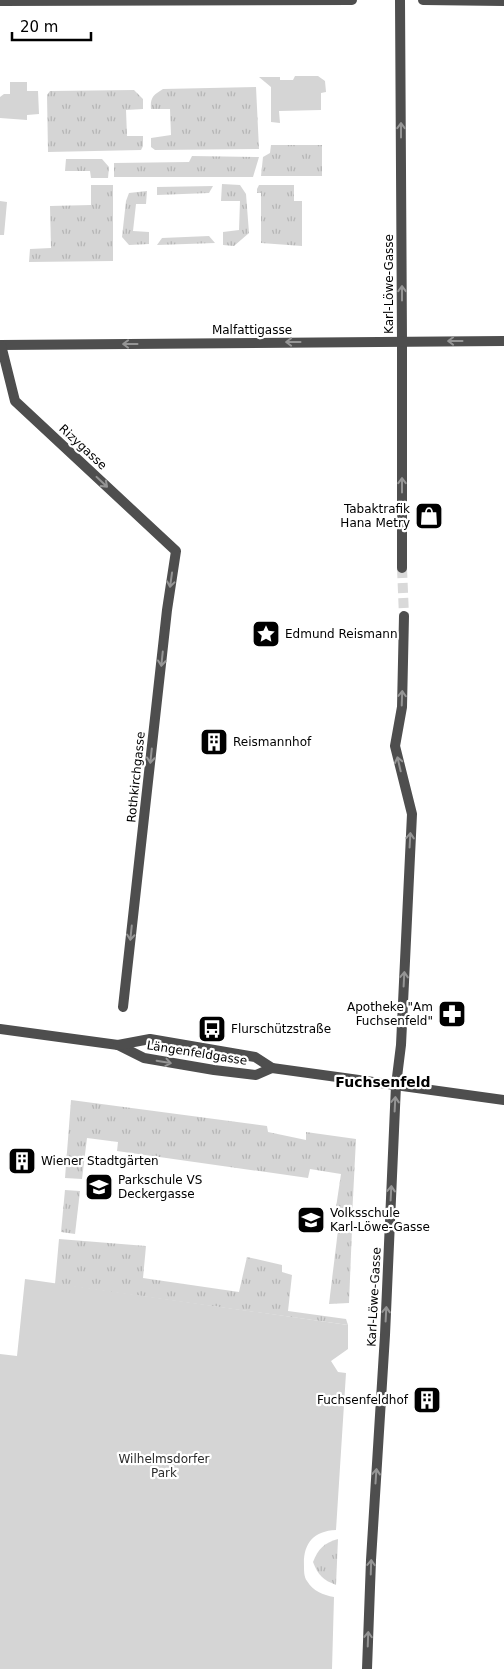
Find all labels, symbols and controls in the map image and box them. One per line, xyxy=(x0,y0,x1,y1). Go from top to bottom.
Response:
scale bar xyxy=(12,10,91,42)
text: 20 m xyxy=(20,18,58,36)
one-way arrow xyxy=(396,122,405,138)
street label: Karl-Löwe-Gasse xyxy=(382,234,396,334)
one-way arrow xyxy=(397,285,407,301)
street label: Malfattigasse xyxy=(212,323,292,337)
one-way arrow xyxy=(448,336,464,346)
one-way arrow xyxy=(285,337,302,347)
one-way arrow xyxy=(123,339,139,348)
street label: Rizygasse xyxy=(56,421,110,473)
one-way arrow xyxy=(96,476,108,488)
one-way arrow xyxy=(397,477,407,493)
shop icon: Tabaktrafik Hana Metry xyxy=(414,501,444,531)
place label: Tabaktrafik Hana Metry xyxy=(340,502,410,530)
one-way arrow xyxy=(166,572,176,588)
place icon: Edmund Reismann xyxy=(251,619,281,649)
place label: Edmund Reismann xyxy=(285,627,398,641)
one-way arrow xyxy=(157,651,167,667)
one-way arrow xyxy=(398,690,407,706)
building icon: Reismannhof xyxy=(199,727,229,757)
street label: Rothkirchgasse xyxy=(124,731,148,823)
place label: Reismannhof xyxy=(233,735,312,749)
one-way arrow xyxy=(146,748,156,764)
one-way arrow xyxy=(394,757,403,773)
one-way arrow xyxy=(406,832,415,848)
one-way arrow xyxy=(126,924,136,940)
one-way arrow xyxy=(399,971,408,987)
pharmacy icon: Apotheke "Am Fuchsenfeld" xyxy=(437,999,467,1029)
place label: Apotheke "Am Fuchsenfeld" xyxy=(347,1000,433,1028)
bus stop icon: Flurschützstraße xyxy=(197,1014,227,1044)
place label: Flurschützstraße xyxy=(231,1022,331,1036)
street label: Längenfeldgasse xyxy=(146,1038,248,1068)
one-way arrow xyxy=(155,1057,171,1067)
district label: Fuchsenfeld xyxy=(335,1074,431,1090)
one-way arrow xyxy=(391,1096,400,1112)
building icon: Wiener Stadtgärten xyxy=(7,1146,37,1176)
place label: Wiener Stadtgärten xyxy=(41,1154,159,1168)
school or university icon: Parkschule VS Deckergasse xyxy=(84,1172,114,1202)
place label: Parkschule VS Deckergasse xyxy=(118,1173,202,1201)
one-way arrow xyxy=(387,1185,396,1201)
school or university icon: Volksschule Karl-Löwe-Gasse xyxy=(296,1205,326,1235)
place label: Volksschule Karl-Löwe-Gasse xyxy=(330,1206,430,1234)
street label: Karl-Löwe-Gasse xyxy=(364,1247,384,1347)
one-way arrow xyxy=(381,1306,390,1322)
building icon: Fuchsenfeldhof xyxy=(412,1385,442,1415)
place label: Fuchsenfeldhof xyxy=(317,1393,409,1407)
park label: Wilhelmsdorfer Park xyxy=(119,1452,210,1480)
one-way arrow xyxy=(371,1468,380,1484)
one-way arrow xyxy=(366,1559,375,1575)
one-way arrow xyxy=(363,1632,373,1648)

